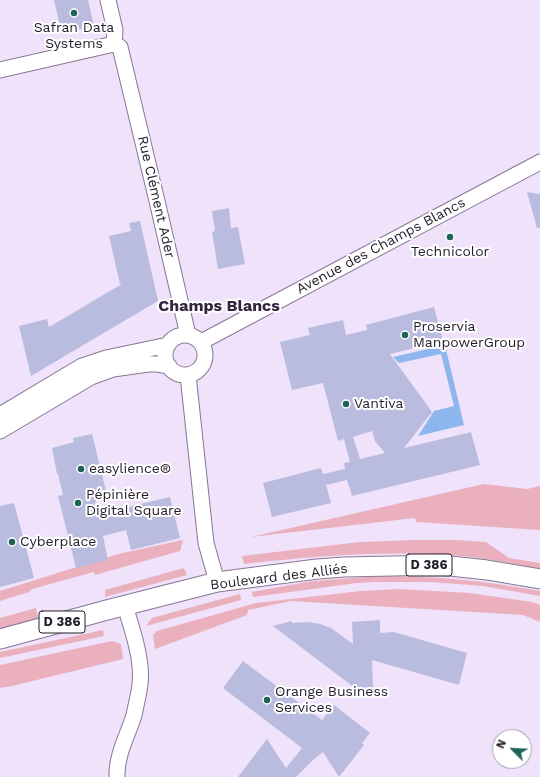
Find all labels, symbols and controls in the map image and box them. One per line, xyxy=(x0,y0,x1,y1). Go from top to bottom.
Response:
marker: Safran Data Systems xyxy=(69,8,79,18)
place label: Safran Data Systems xyxy=(34,20,114,52)
street label: Rue Clément Ader xyxy=(134,134,178,260)
street label: Avenue des Champs Blancs xyxy=(294,194,468,298)
marker: Technicolor xyxy=(445,232,455,242)
place label: Technicolor xyxy=(411,244,489,260)
district label: Champs Blancs xyxy=(158,296,280,316)
place label: Proservia ManpowerGroup xyxy=(413,319,525,352)
marker: Proservia ManpowerGroup xyxy=(400,330,410,340)
place label: Vantiva xyxy=(354,396,403,412)
marker: Vantiva xyxy=(341,399,351,409)
place label: easylience® xyxy=(89,461,171,477)
marker: easylience® xyxy=(76,464,86,474)
place label: Pépinière Digital Square xyxy=(86,487,182,520)
marker: Pépinière Digital Square xyxy=(73,498,83,508)
place label: Cyberplace xyxy=(20,534,96,550)
marker: Cyberplace xyxy=(7,537,17,547)
road number: D 386 xyxy=(406,554,452,576)
street label: Boulevard des Alliés xyxy=(209,560,349,594)
road number: D 386 xyxy=(39,611,85,633)
place label: Orange Business Services xyxy=(275,684,388,716)
marker: Orange Business Services xyxy=(262,695,272,705)
north arrow xyxy=(492,729,532,769)
text: N xyxy=(494,738,509,751)

